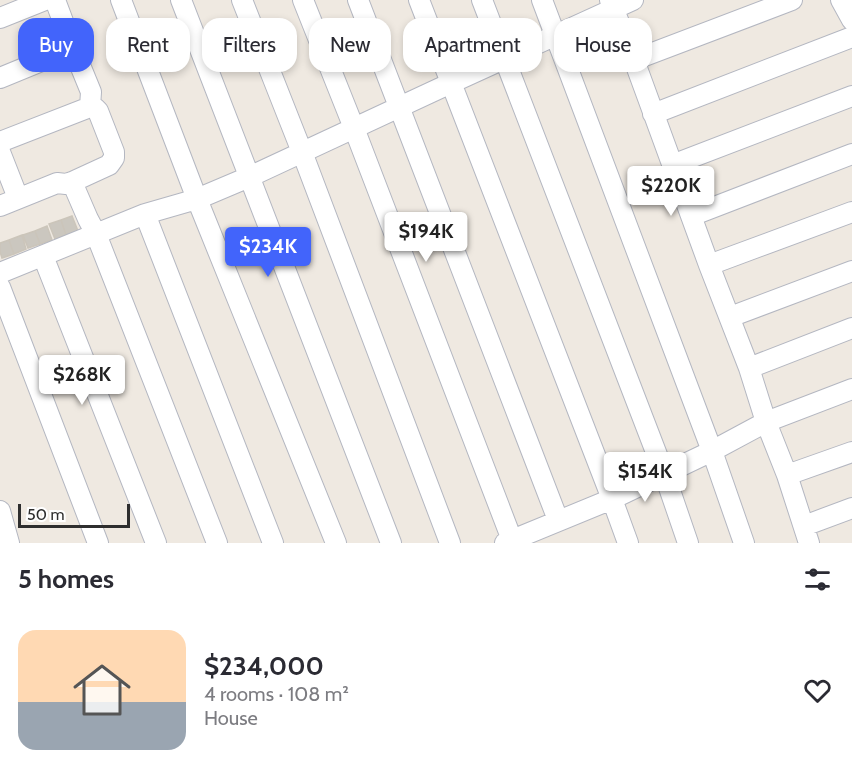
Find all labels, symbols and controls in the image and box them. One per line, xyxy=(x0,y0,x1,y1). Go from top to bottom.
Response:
chip: Buy xyxy=(18,18,94,72)
chip: Rent xyxy=(106,18,190,72)
chip: Filters xyxy=(202,18,297,72)
chip: New xyxy=(309,18,391,72)
chip: Apartment xyxy=(403,18,542,72)
chip: House xyxy=(554,18,652,72)
pin: $220K xyxy=(629,166,713,217)
text: $220K xyxy=(641,173,701,197)
pin: $194K xyxy=(384,212,468,263)
text: $194K xyxy=(398,219,454,243)
pin: $234K xyxy=(226,227,310,278)
text: $234K xyxy=(239,234,297,258)
pin: $268K xyxy=(40,355,124,406)
text: $268K xyxy=(53,362,111,386)
pin: $154K xyxy=(603,452,687,503)
text: $154K xyxy=(618,459,672,483)
scale bar xyxy=(18,501,130,528)
text: 50 m xyxy=(27,505,64,524)
text: 5 homes xyxy=(18,563,114,595)
icon: filters xyxy=(801,563,834,596)
text: $234,000 xyxy=(204,650,324,682)
icon: home xyxy=(66,654,138,726)
icon: heart xyxy=(801,674,834,707)
text: 4 rooms · 108 m² xyxy=(204,682,349,706)
text: House xyxy=(204,706,258,730)

